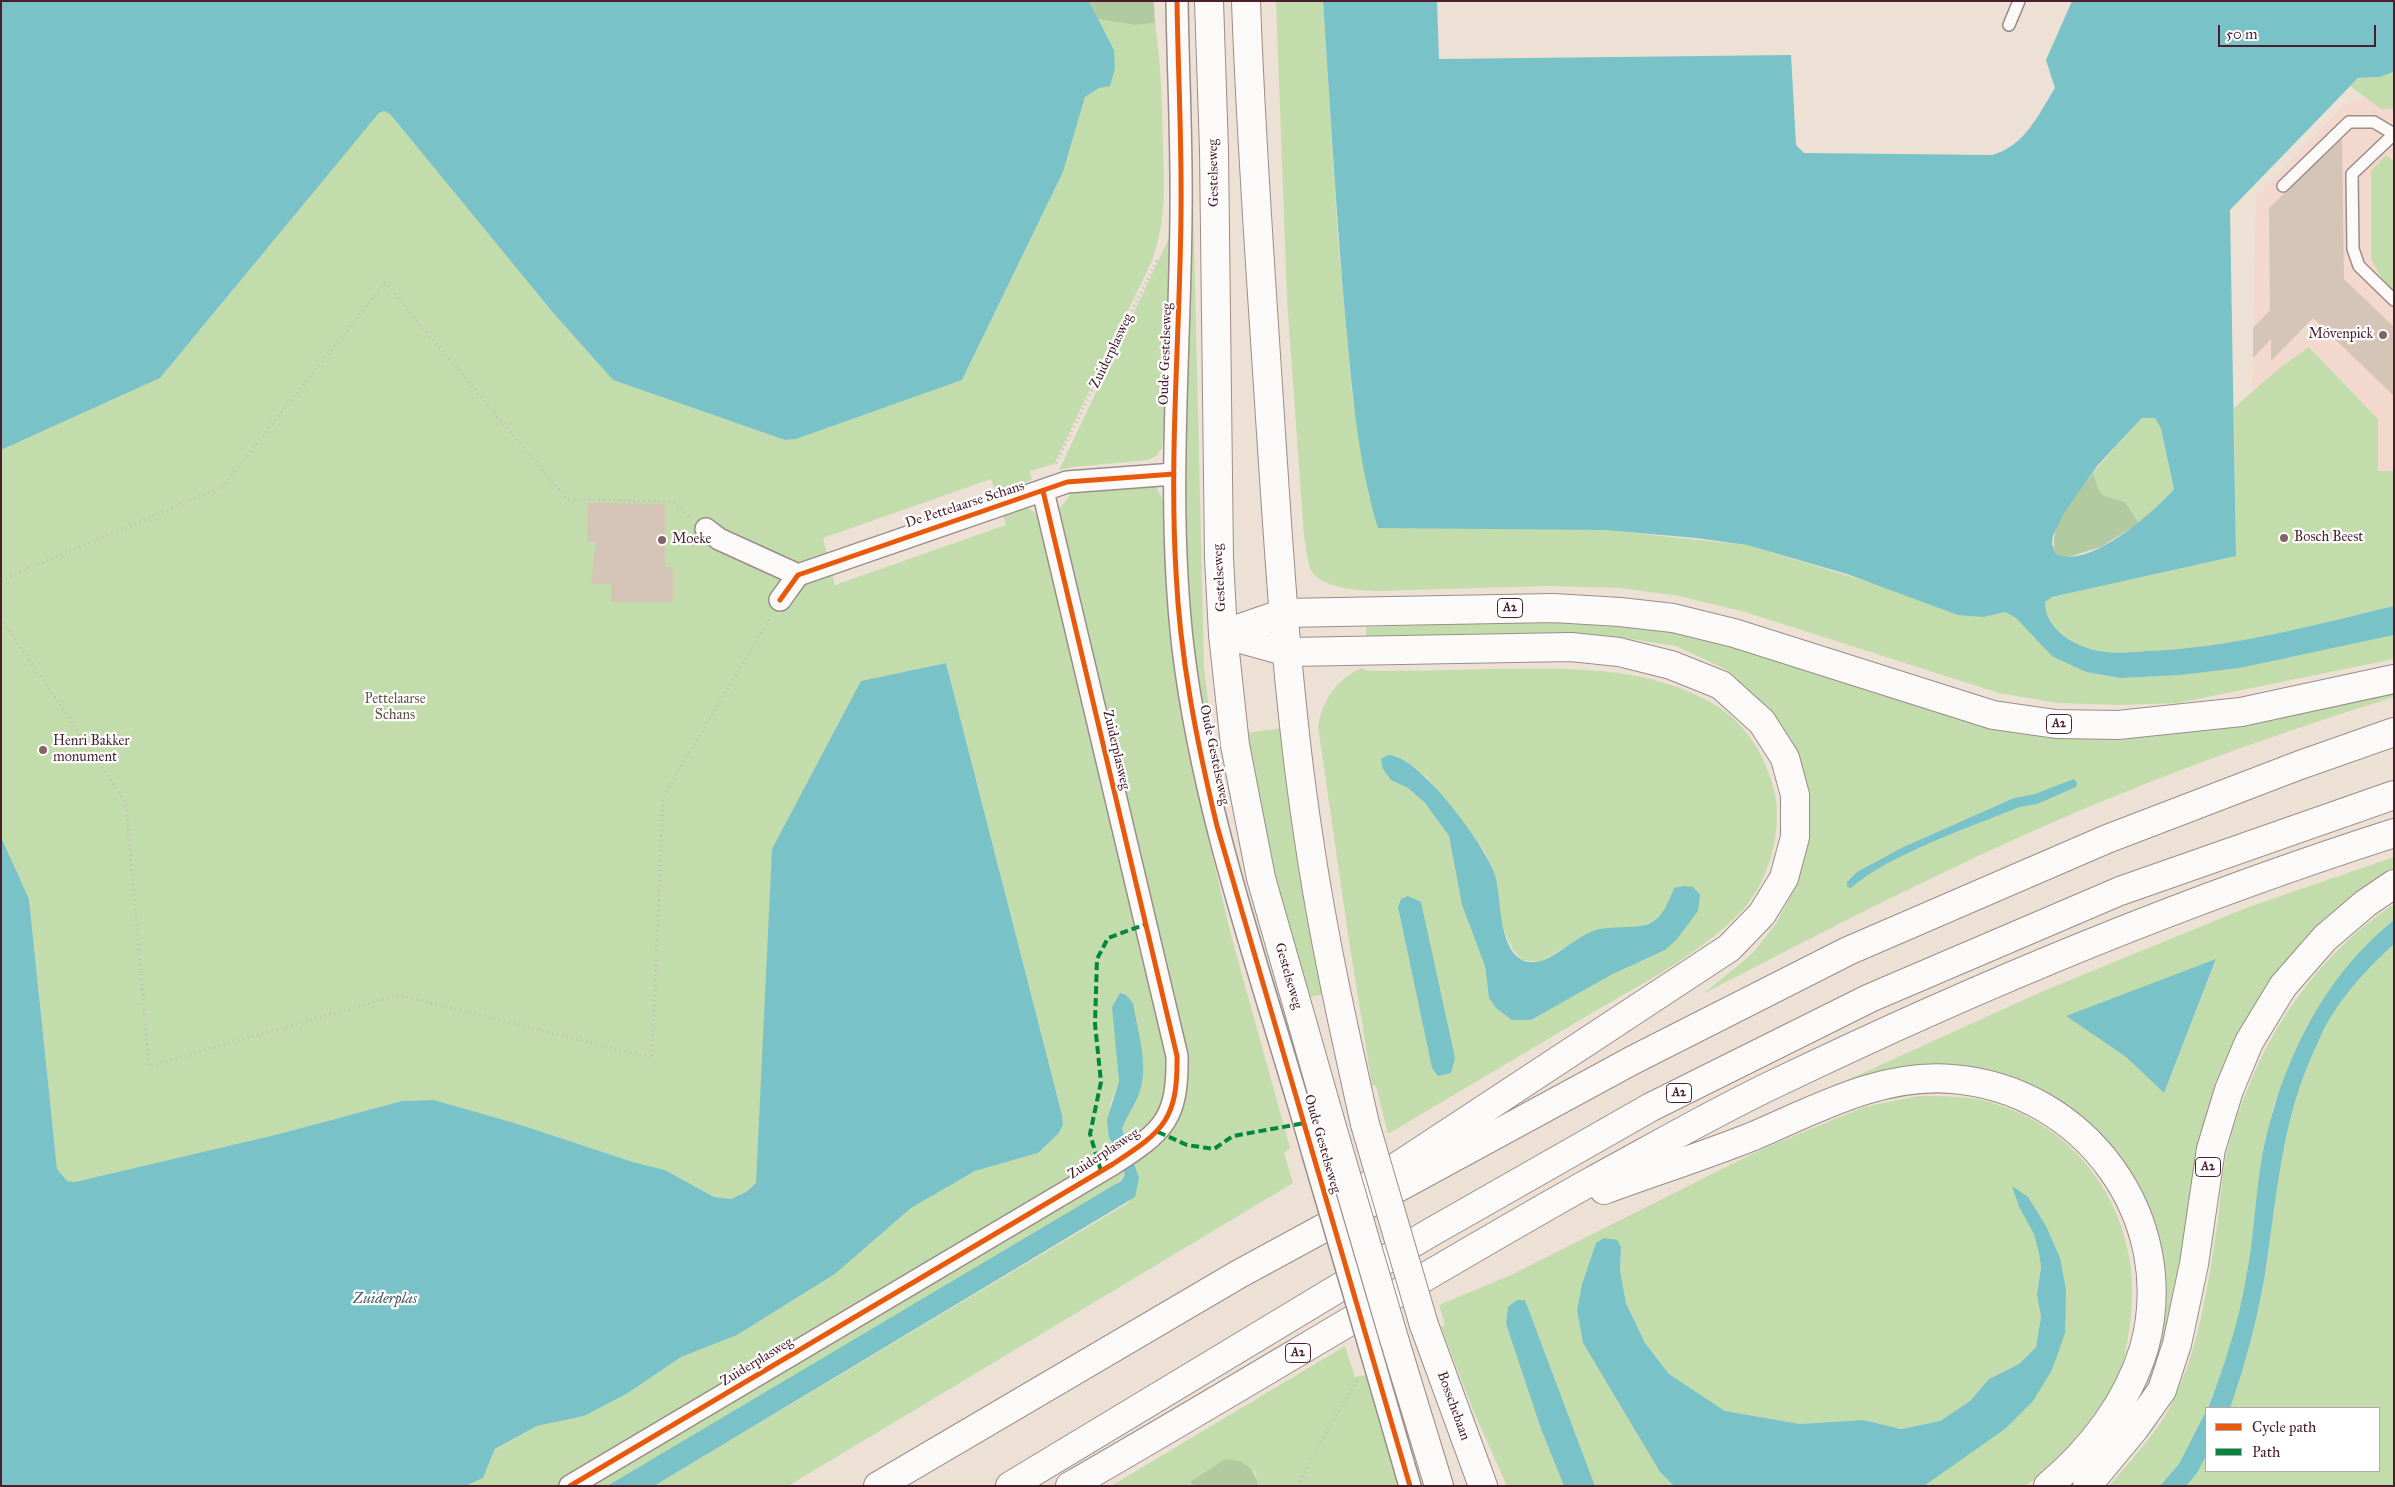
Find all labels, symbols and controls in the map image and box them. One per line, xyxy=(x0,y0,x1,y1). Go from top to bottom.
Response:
scale bar xyxy=(2220,15,2378,47)
text: 50 m xyxy=(2226,25,2258,43)
street label: Gestelseweg xyxy=(1205,139,1223,207)
street label: Oude Gestelseweg xyxy=(1156,303,1176,405)
street label: Zuiderplasweg xyxy=(1087,311,1137,391)
place label: Mövenpick xyxy=(2309,327,2373,343)
marker: Mövenpick xyxy=(2377,329,2389,341)
street label: De Pettelaarse Schans xyxy=(903,478,1027,532)
place label: Bosch Beest xyxy=(2294,530,2363,546)
place label: Moeke xyxy=(672,532,711,548)
marker: Bosch Beest xyxy=(2278,532,2290,544)
marker: Moeke xyxy=(656,534,668,546)
street label: Gestelseweg xyxy=(1210,544,1230,612)
road number: A2 xyxy=(1498,598,1522,618)
park label: Pettelaarse Schans xyxy=(364,692,426,724)
street label: Oude Gestelseweg xyxy=(1195,703,1233,807)
street label: Zuiderplasweg xyxy=(1099,709,1133,791)
road number: A2 xyxy=(2046,714,2072,734)
place label: Henri Bakker monument xyxy=(53,734,130,766)
marker: Henri Bakker monument xyxy=(37,744,49,756)
street label: Gestelseweg xyxy=(1271,941,1305,1011)
road number: A2 xyxy=(1666,1084,1692,1102)
street label: Oude Gestelseweg xyxy=(1300,1093,1344,1195)
street label: Zuiderplasweg xyxy=(1065,1125,1143,1183)
road number: A2 xyxy=(2196,1158,2220,1176)
water label: Zuiderplas xyxy=(353,1290,417,1308)
street label: Zuiderplasweg xyxy=(718,1334,796,1390)
road number: A2 xyxy=(1286,1344,1310,1362)
street label: Bosschebaan xyxy=(1433,1369,1473,1443)
legend xyxy=(2205,1407,2380,1472)
text: Cycle path xyxy=(2252,1418,2316,1436)
text: Path xyxy=(2252,1443,2280,1461)

